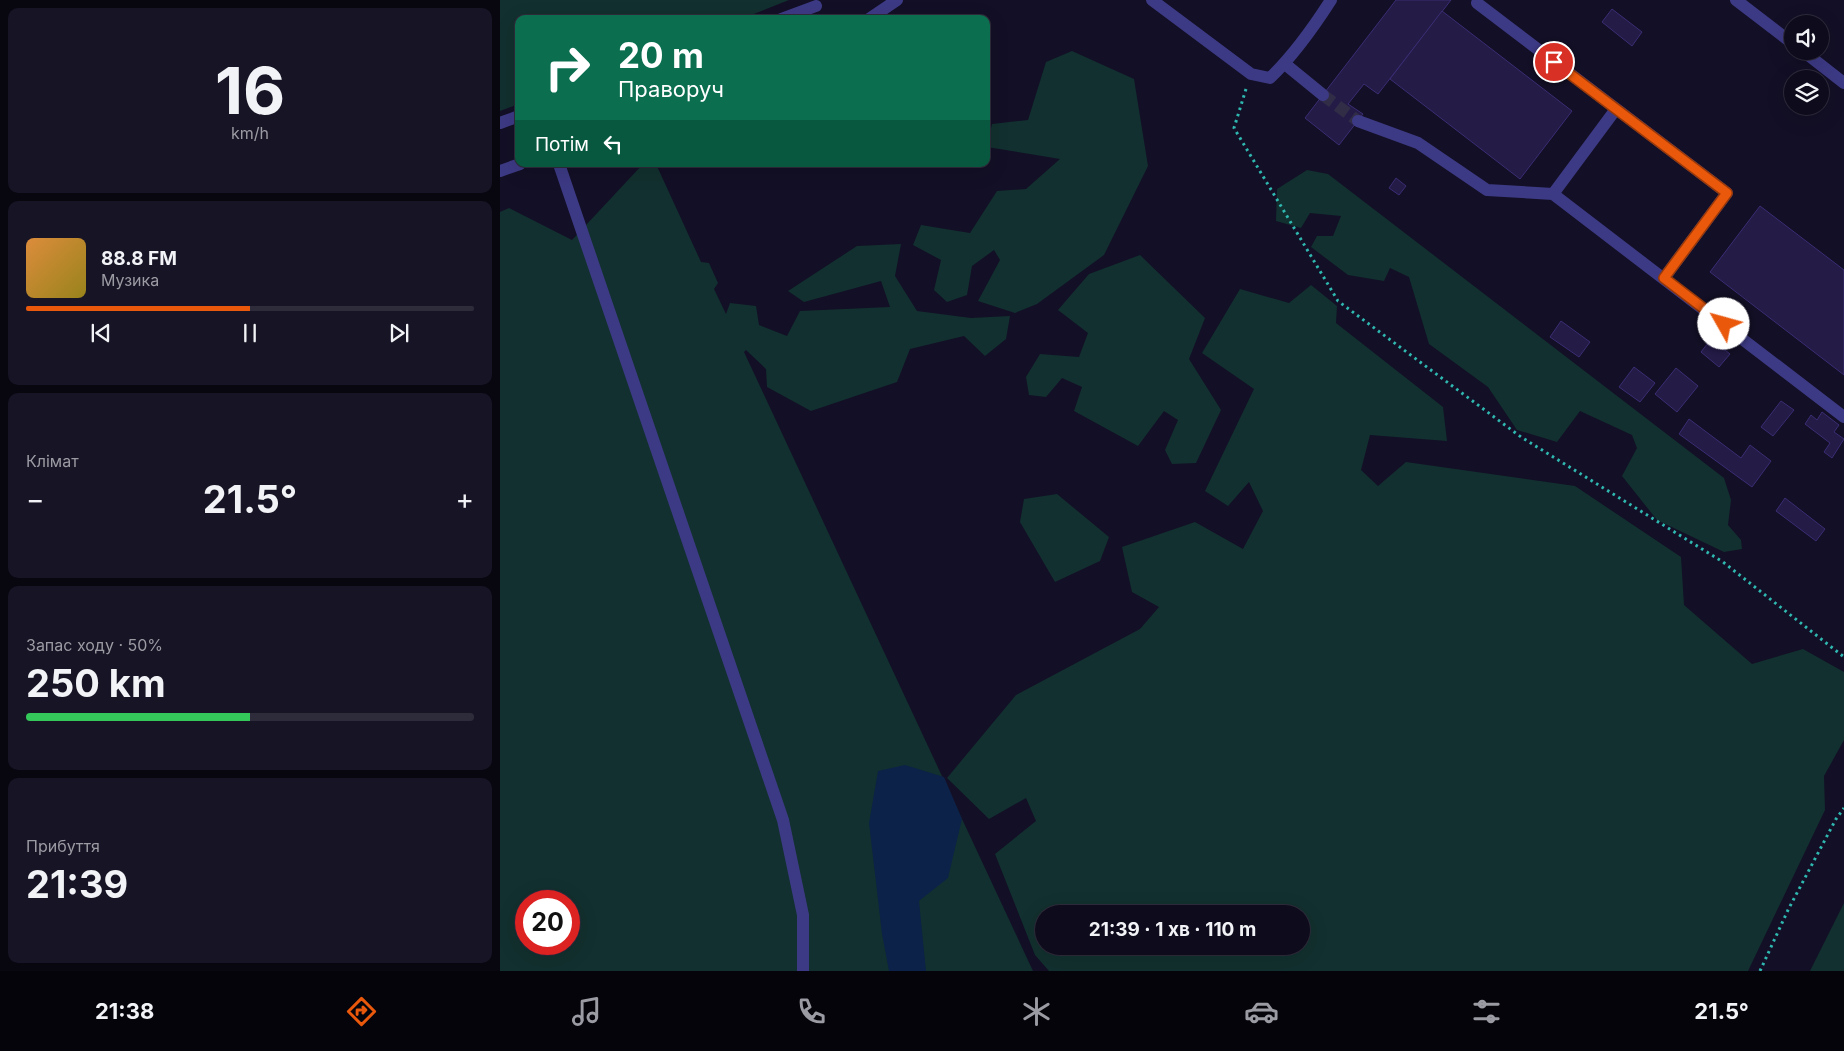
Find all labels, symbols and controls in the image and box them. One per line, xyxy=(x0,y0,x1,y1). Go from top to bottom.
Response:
map controls xyxy=(1784,15,1829,115)
button: sound xyxy=(1784,15,1829,60)
text: 20 m xyxy=(618,34,704,76)
icon: right xyxy=(535,35,600,100)
pin xyxy=(1533,41,1575,83)
icon: arrive xyxy=(1540,48,1568,76)
text: 16 xyxy=(215,51,285,130)
button: layers xyxy=(1784,70,1829,115)
text: Праворуч xyxy=(618,76,724,102)
text: km/h xyxy=(231,123,269,143)
icon: left xyxy=(599,130,627,158)
text: Потім xyxy=(535,133,589,156)
text: 88.8 FM xyxy=(101,247,177,270)
text: Музика xyxy=(101,270,159,290)
position arrow xyxy=(1697,297,1749,349)
icon: previous xyxy=(87,319,115,347)
icon: pause xyxy=(236,319,264,347)
icon: next xyxy=(385,319,413,347)
text: Клімат xyxy=(26,451,79,471)
text: 21.5° xyxy=(203,476,297,522)
text: − xyxy=(26,482,45,516)
text: + xyxy=(455,482,474,516)
text: Запас ходу · 50% xyxy=(26,635,163,655)
text: 250 km xyxy=(26,660,166,706)
text: Прибуття xyxy=(26,836,100,856)
text: 21:39 xyxy=(26,861,128,907)
speed limit sign: 20 xyxy=(515,890,580,955)
text: 21:39 · 1 хв · 110 m xyxy=(1089,918,1256,941)
icon: directions xyxy=(344,994,379,1029)
icon: music xyxy=(569,994,604,1029)
icon: phone xyxy=(794,994,829,1029)
icon: climate xyxy=(1019,994,1054,1029)
icon: car xyxy=(1244,994,1279,1029)
icon: filters xyxy=(1469,994,1504,1029)
text: 21:38 xyxy=(95,998,154,1024)
text: 21.5° xyxy=(1694,998,1749,1024)

